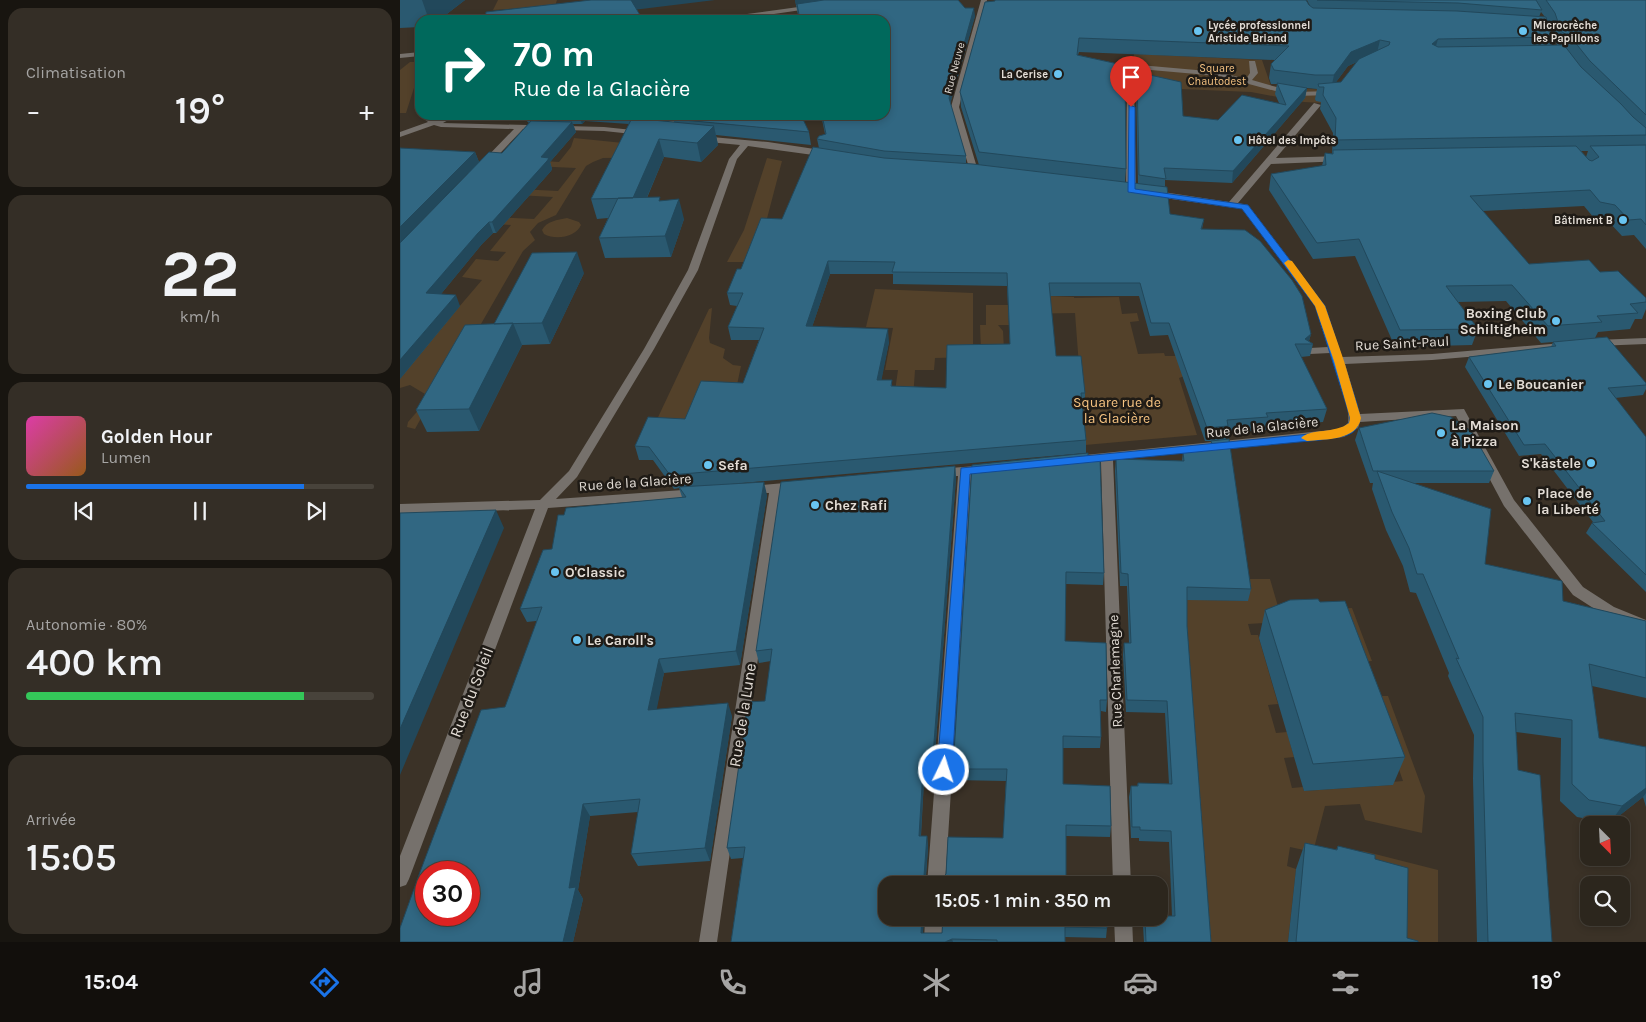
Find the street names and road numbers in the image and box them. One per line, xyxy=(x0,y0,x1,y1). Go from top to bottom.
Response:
street label: Rue Neuve xyxy=(941,41,968,95)
street label: Rue Saint-Paul xyxy=(1354,333,1450,354)
street label: Rue de la Glacière xyxy=(1205,413,1319,442)
street label: Rue de la Glacière xyxy=(578,470,692,495)
street label: Rue Charlemagne xyxy=(1105,614,1126,728)
street label: Rue du Soleil xyxy=(446,645,497,740)
street label: Rue de la Lune xyxy=(725,662,760,768)

